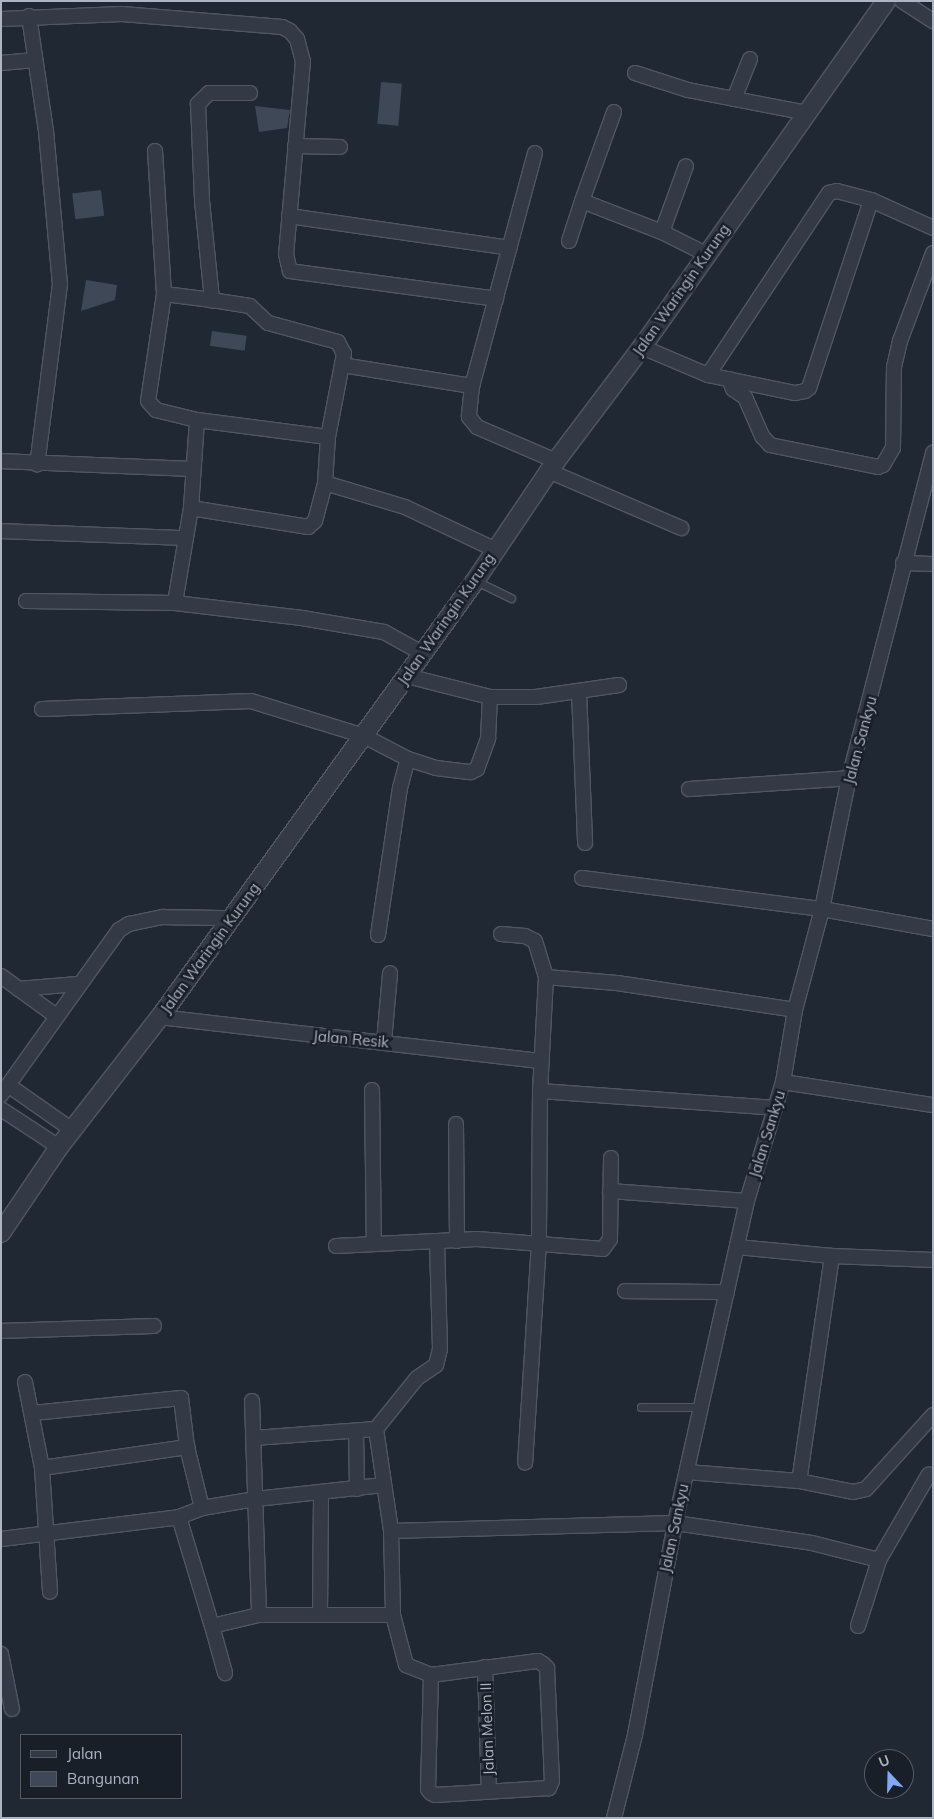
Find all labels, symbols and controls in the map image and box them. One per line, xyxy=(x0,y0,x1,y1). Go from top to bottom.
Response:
street label: Jalan Waringin Kurung xyxy=(629,220,733,360)
street label: Jalan Waringin Kurung xyxy=(394,549,498,689)
street label: Jalan Sankyu xyxy=(840,694,880,786)
street label: Jalan Waringin Kurung xyxy=(157,879,263,1017)
street label: Jalan Resik xyxy=(312,1027,390,1051)
street label: Jalan Sankyu xyxy=(745,1088,789,1180)
street label: Jalan Sankyu xyxy=(656,1482,692,1574)
street label: Jalan Melon II xyxy=(476,1682,498,1776)
legend xyxy=(20,1734,182,1799)
text: Jalan xyxy=(67,1744,102,1763)
north arrow xyxy=(864,1749,914,1799)
text: U xyxy=(876,1751,892,1771)
text: Bangunan xyxy=(67,1769,139,1788)

